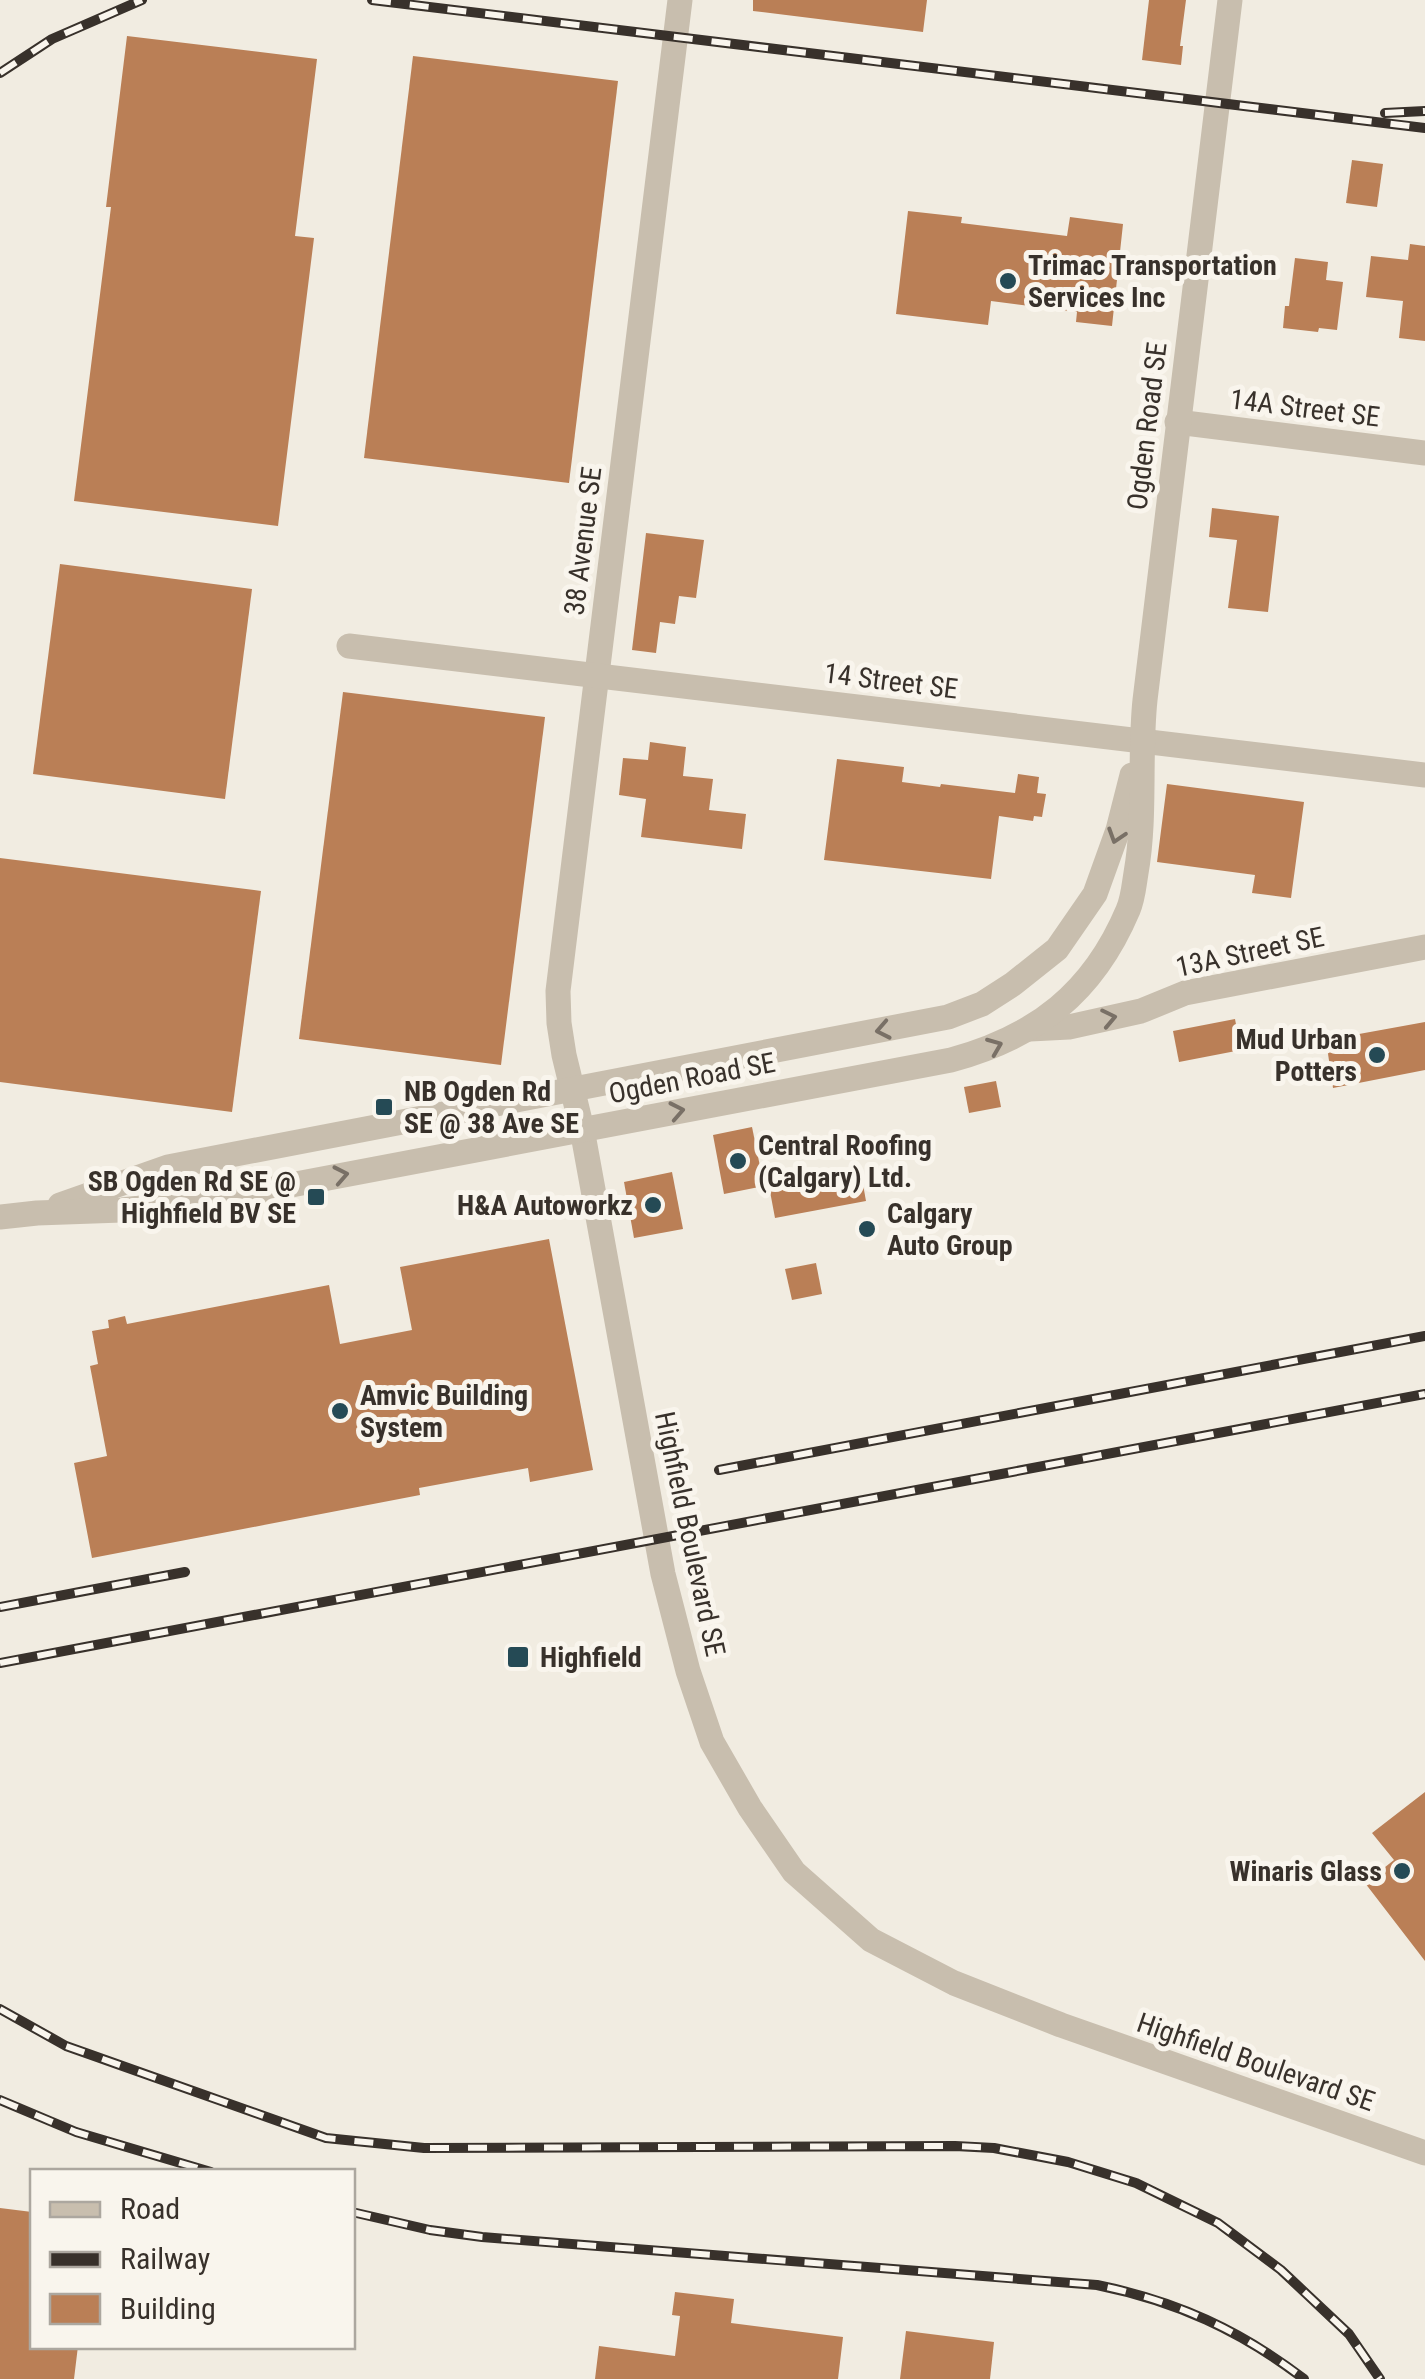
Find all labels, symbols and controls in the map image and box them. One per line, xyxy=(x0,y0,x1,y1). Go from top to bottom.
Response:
place label: Trimac Transportation Services Inc xyxy=(1028,249,1277,314)
marker: Trimac Transportation Services Inc xyxy=(997,270,1019,292)
street label: Ogden Road SE xyxy=(1120,340,1174,512)
street label: 14A Street SE xyxy=(1228,382,1382,434)
street label: 38 Avenue SE xyxy=(558,465,608,617)
street label: 14 Street SE xyxy=(822,656,960,706)
one-way arrow xyxy=(1107,826,1127,843)
street label: 13A Street SE xyxy=(1173,920,1327,984)
one-way arrow xyxy=(1100,1009,1117,1030)
one-way arrow xyxy=(874,1019,891,1040)
place label: Mud Urban Potters xyxy=(1236,1023,1357,1088)
one-way arrow xyxy=(985,1037,1003,1057)
marker: Mud Urban Potters xyxy=(1366,1044,1388,1066)
street label: Ogden Road SE xyxy=(606,1046,778,1110)
place label: NB Ogden Rd SE @ 38 Ave SE xyxy=(404,1075,579,1140)
marker: NB Ogden Rd SE @ 38 Ave SE xyxy=(373,1096,395,1118)
one-way arrow xyxy=(669,1102,686,1123)
place label: Central Roofing (Calgary) Ltd. xyxy=(758,1129,932,1194)
marker: Central Roofing (Calgary) Ltd. xyxy=(727,1150,749,1172)
place label: SB Ogden Rd SE @ Highfield BV SE xyxy=(88,1165,296,1230)
one-way arrow xyxy=(333,1165,350,1186)
marker: SB Ogden Rd SE @ Highfield BV SE xyxy=(305,1186,327,1208)
place label: H&A Autoworkz xyxy=(457,1189,633,1222)
marker: H&A Autoworkz xyxy=(642,1194,664,1216)
place label: Calgary Auto Group xyxy=(887,1197,1013,1262)
marker: Calgary Auto Group xyxy=(856,1218,878,1240)
place label: Amvic Building System xyxy=(360,1379,528,1444)
marker: Amvic Building System xyxy=(329,1400,351,1422)
street label: Highfield Boulevard SE xyxy=(648,1409,732,1659)
place label: Highfield xyxy=(540,1641,642,1674)
marker: Highfield xyxy=(505,1644,531,1670)
place label: Winaris Glass xyxy=(1229,1855,1382,1888)
marker: Winaris Glass xyxy=(1391,1860,1413,1882)
street label: Highfield Boulevard SE xyxy=(1133,2006,1379,2118)
legend xyxy=(30,2169,355,2349)
text: Road xyxy=(120,2191,180,2226)
text: Railway xyxy=(120,2241,210,2276)
text: Building xyxy=(120,2291,216,2326)

